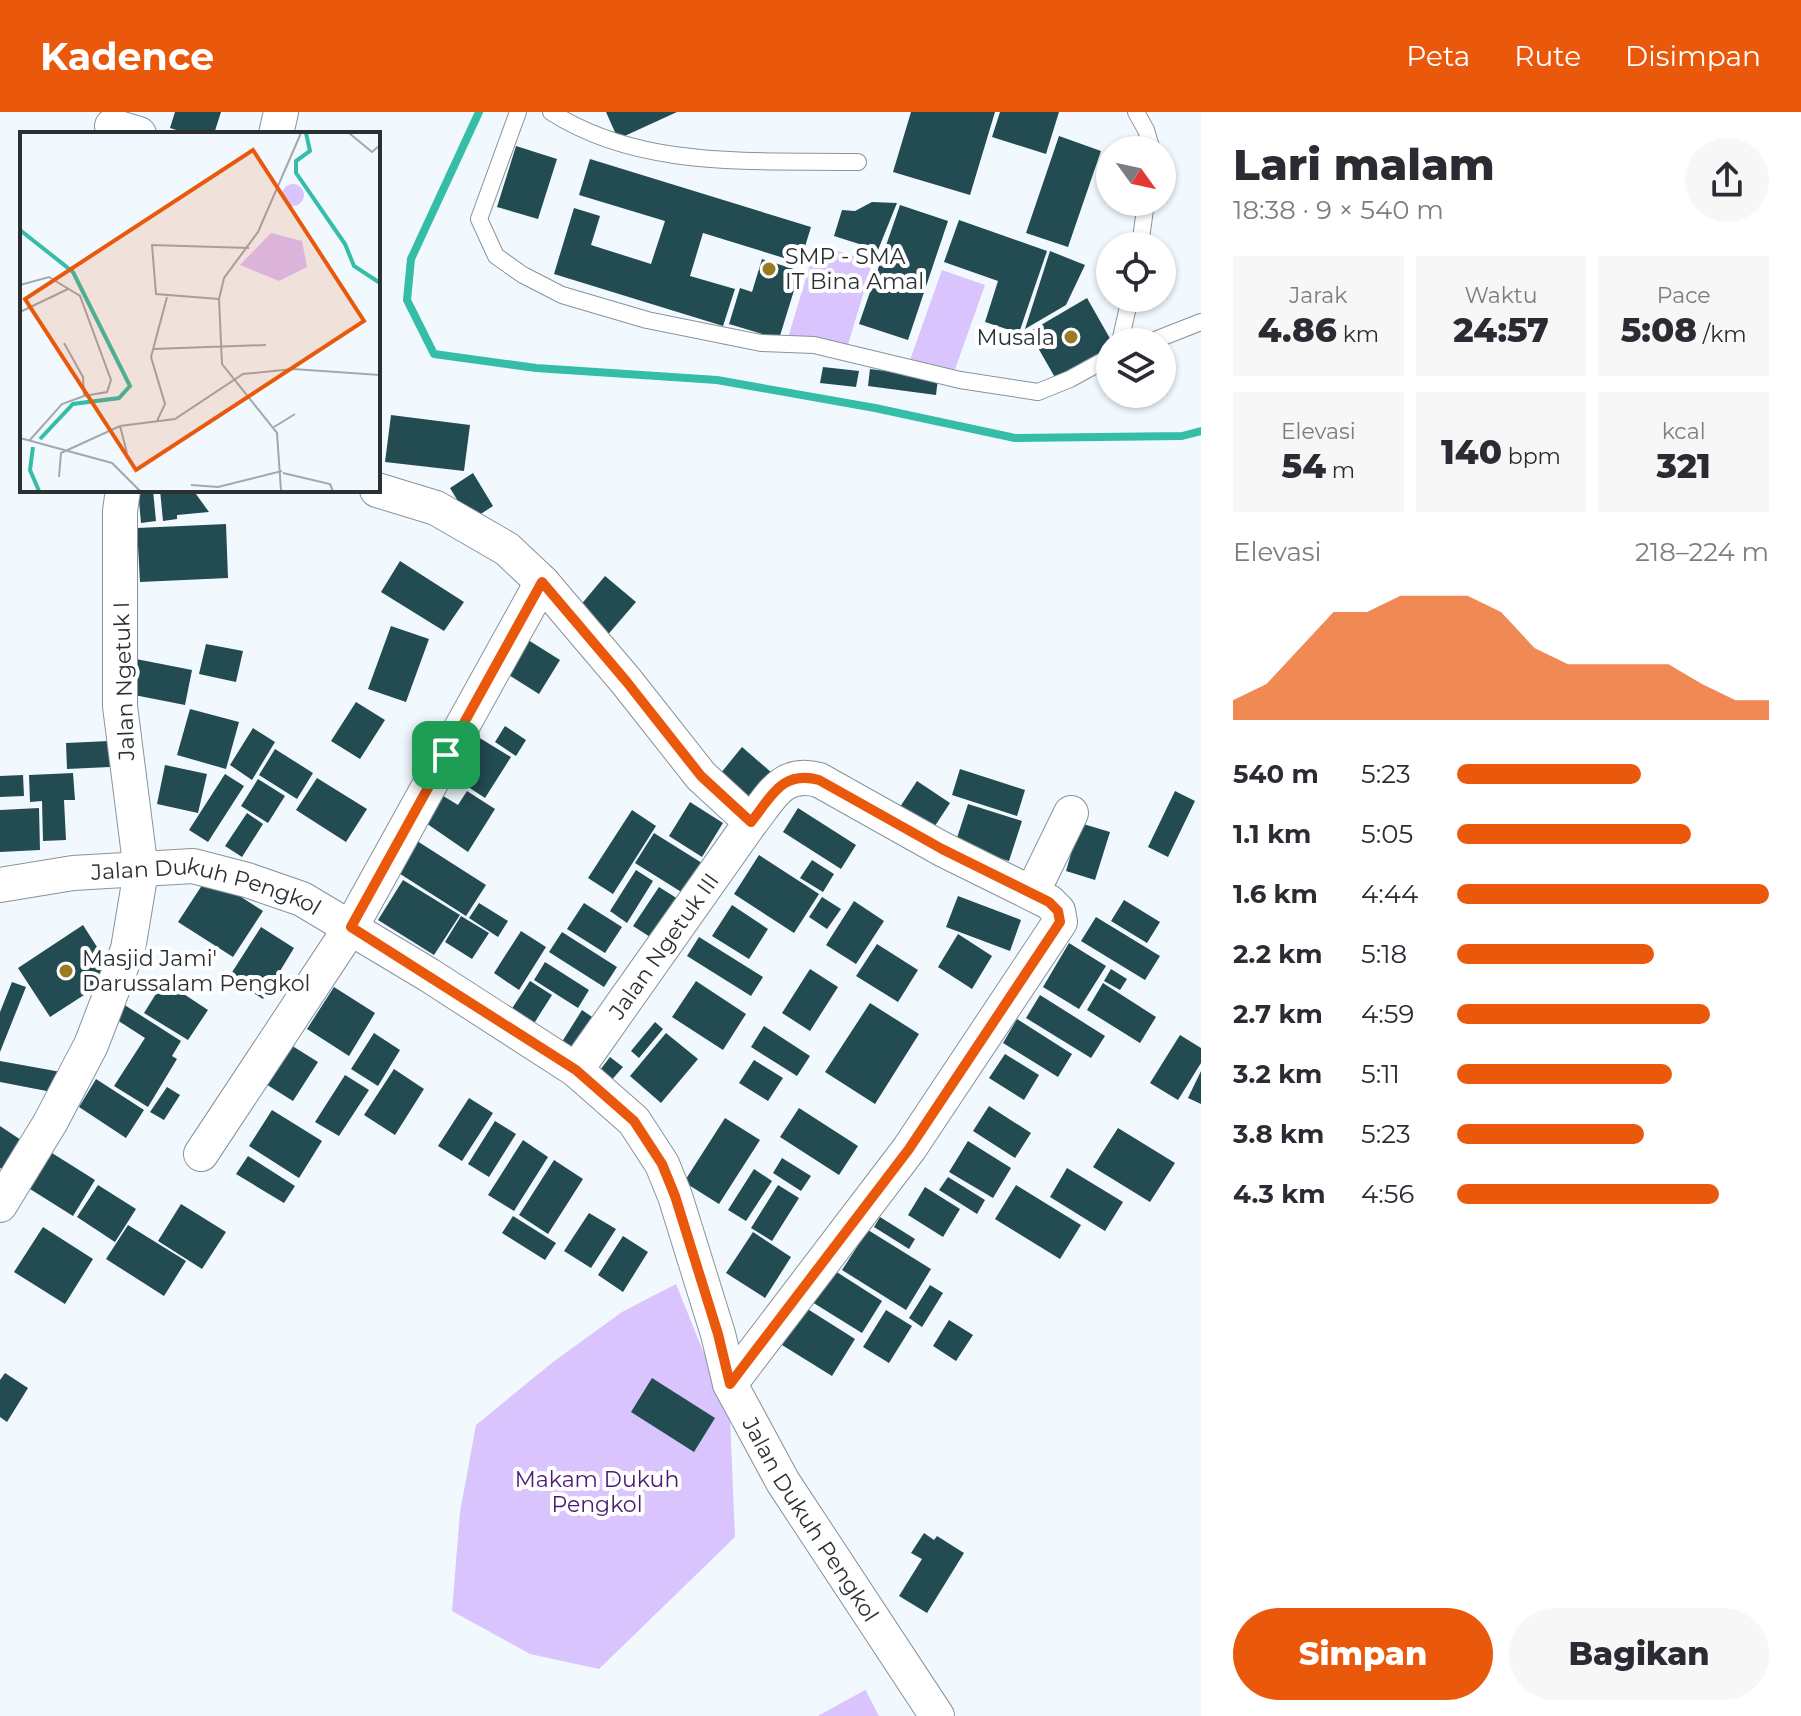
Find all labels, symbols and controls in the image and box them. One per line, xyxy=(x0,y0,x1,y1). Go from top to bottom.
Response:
text: Kadence xyxy=(40,33,214,80)
text: Peta xyxy=(1406,39,1470,73)
text: Rute xyxy=(1514,39,1581,73)
text: Disimpan xyxy=(1625,39,1761,73)
inset map xyxy=(20,132,380,492)
north arrow xyxy=(1096,136,1176,216)
map controls xyxy=(1096,136,1176,408)
text: Lari malam xyxy=(1233,137,1495,191)
button: share xyxy=(1685,138,1769,222)
text: 18:38 · 9 × 540 m xyxy=(1233,194,1444,226)
button: locate xyxy=(1096,232,1176,312)
place label: SMP - SMA IT Bina Amal xyxy=(785,243,924,295)
marker: SMP - SMA IT Bina Amal xyxy=(760,260,778,278)
text: Jarak xyxy=(1289,282,1347,309)
text: Waktu xyxy=(1464,282,1538,309)
text: Pace xyxy=(1657,282,1711,309)
text: 4.86 xyxy=(1258,309,1337,351)
text: 24:57 xyxy=(1453,309,1549,351)
text: 5:08 xyxy=(1621,309,1697,351)
text: km xyxy=(1337,321,1379,348)
text: /km xyxy=(1697,321,1747,348)
place label: Musala xyxy=(977,324,1055,351)
marker: Musala xyxy=(1062,328,1080,346)
button: layers xyxy=(1096,328,1176,408)
text: Elevasi xyxy=(1281,418,1356,445)
text: kcal xyxy=(1662,418,1706,445)
text: 140 xyxy=(1441,431,1502,473)
text: bpm xyxy=(1502,443,1561,470)
text: 54 xyxy=(1282,445,1326,487)
text: 321 xyxy=(1656,445,1711,487)
text: m xyxy=(1326,457,1355,484)
text: Elevasi xyxy=(1233,536,1321,568)
text: 218–224 m xyxy=(1635,536,1769,568)
street label: Jalan Ngetuk I xyxy=(108,601,140,762)
pin xyxy=(412,721,480,789)
icon: arrive xyxy=(424,733,468,777)
text: 540 m xyxy=(1233,758,1319,790)
text: 5:23 xyxy=(1361,758,1411,790)
text: 1.1 km xyxy=(1233,818,1311,850)
text: 5:05 xyxy=(1361,818,1413,850)
street label: Jalan Dukuh Pengkol xyxy=(89,852,326,921)
street label: Jalan Ngetuk III xyxy=(602,868,724,1025)
text: 1.6 km xyxy=(1233,878,1318,910)
text: 4:44 xyxy=(1361,878,1418,910)
text: 2.2 km xyxy=(1233,938,1323,970)
text: 5:18 xyxy=(1361,938,1407,970)
place label: Masjid Jami' Darussalam Pengkol xyxy=(82,945,310,997)
marker: Masjid Jami' Darussalam Pengkol xyxy=(57,962,75,980)
text: 2.7 km xyxy=(1233,998,1323,1030)
text: 4:59 xyxy=(1361,998,1414,1030)
text: 3.2 km xyxy=(1233,1058,1322,1090)
text: 5:11 xyxy=(1361,1058,1400,1090)
text: 3.8 km xyxy=(1233,1118,1324,1150)
text: 5:23 xyxy=(1361,1118,1411,1150)
text: 4.3 km xyxy=(1233,1178,1325,1210)
text: 4:56 xyxy=(1361,1178,1414,1210)
street label: Jalan Dukuh Pengkol xyxy=(737,1412,885,1627)
park label: Makam Dukuh Pengkol xyxy=(515,1466,679,1518)
button: Simpan xyxy=(1233,1608,1493,1700)
button: Bagikan xyxy=(1509,1608,1769,1700)

